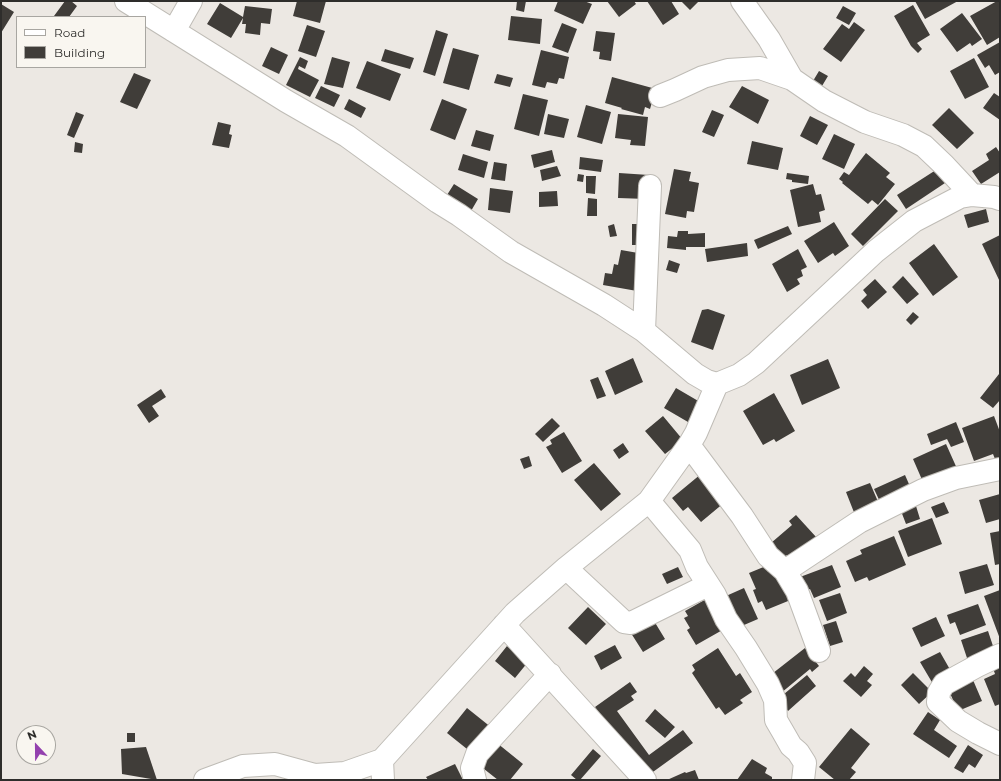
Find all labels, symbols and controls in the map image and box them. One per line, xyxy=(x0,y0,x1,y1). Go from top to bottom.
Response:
legend xyxy=(16,16,146,68)
text: Road xyxy=(54,25,85,40)
text: Building xyxy=(54,45,105,60)
north arrow xyxy=(16,725,56,765)
text: N xyxy=(25,727,39,743)

